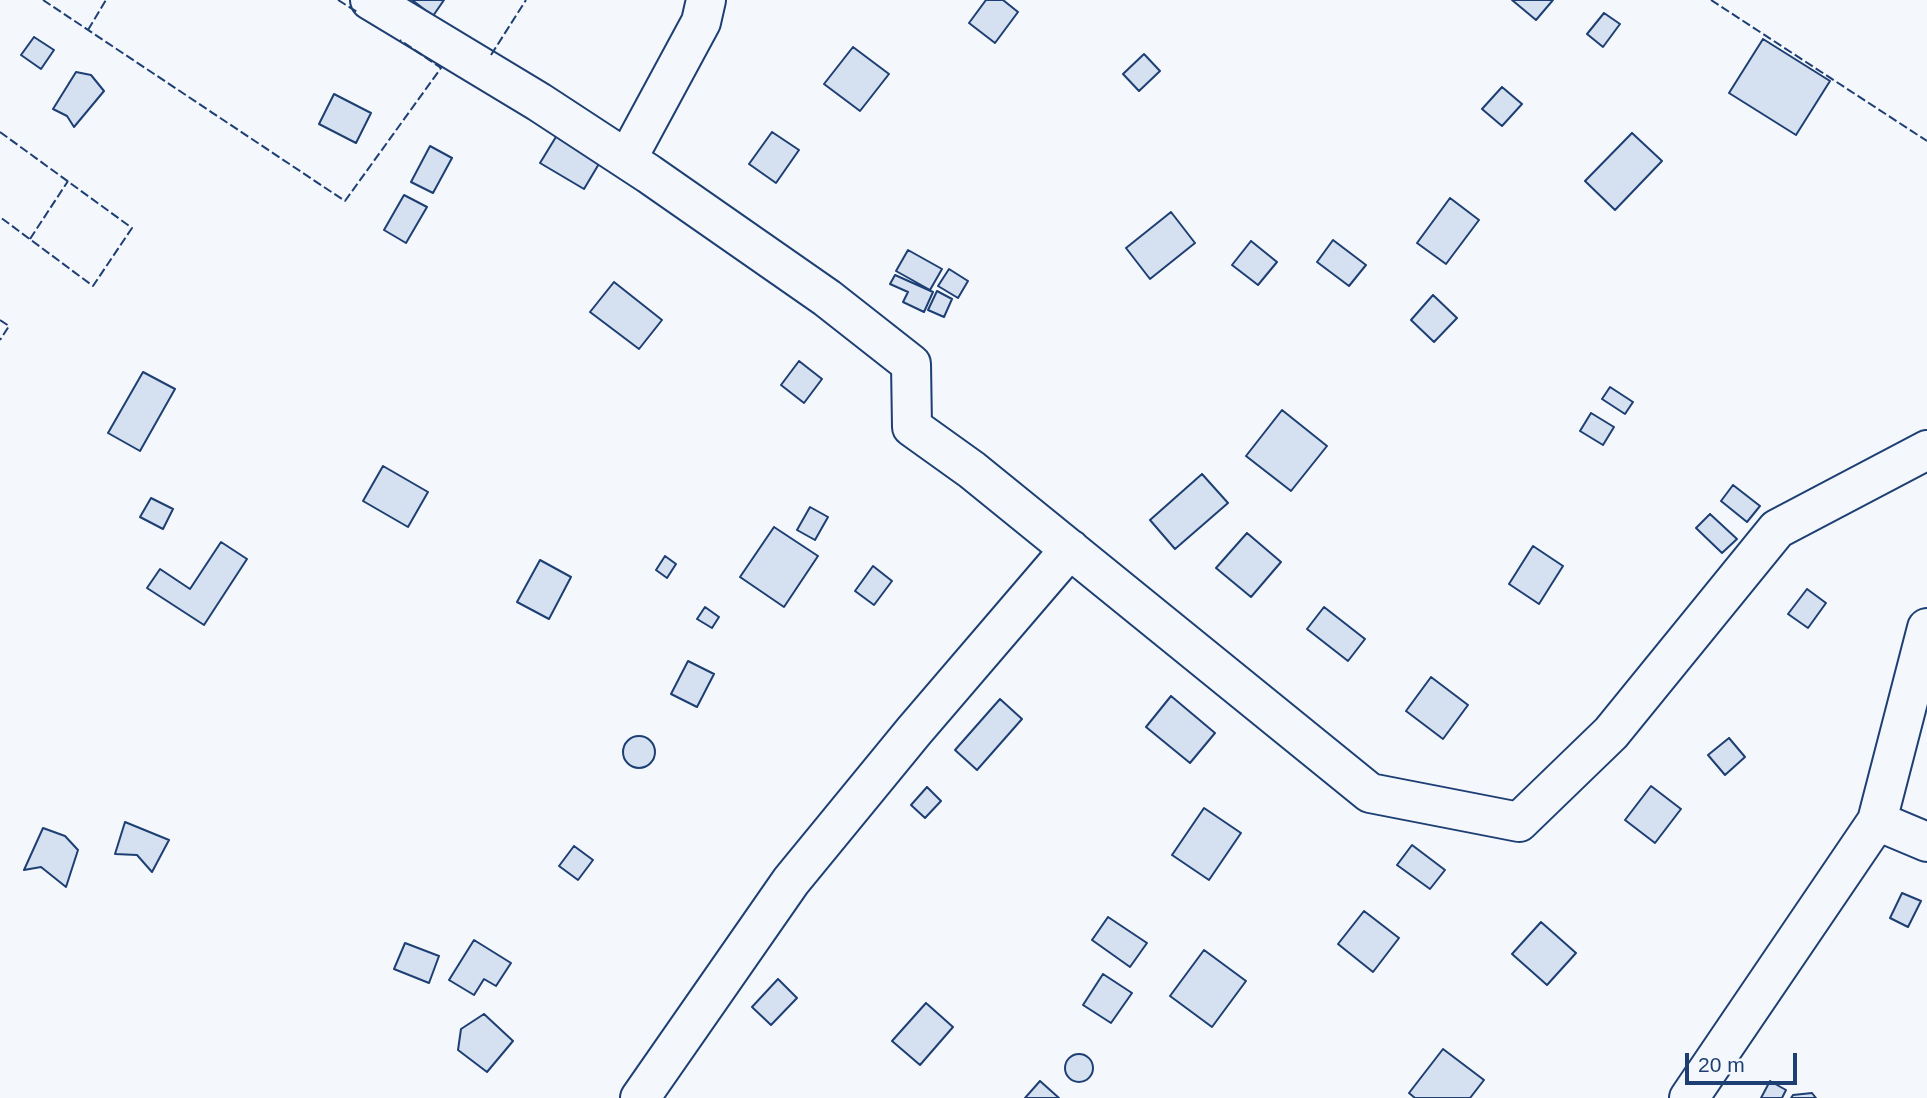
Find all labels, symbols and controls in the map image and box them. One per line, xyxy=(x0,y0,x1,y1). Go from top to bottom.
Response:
scale bar xyxy=(1689,1038,1801,1082)
text: 20 m xyxy=(1698,1053,1745,1076)

